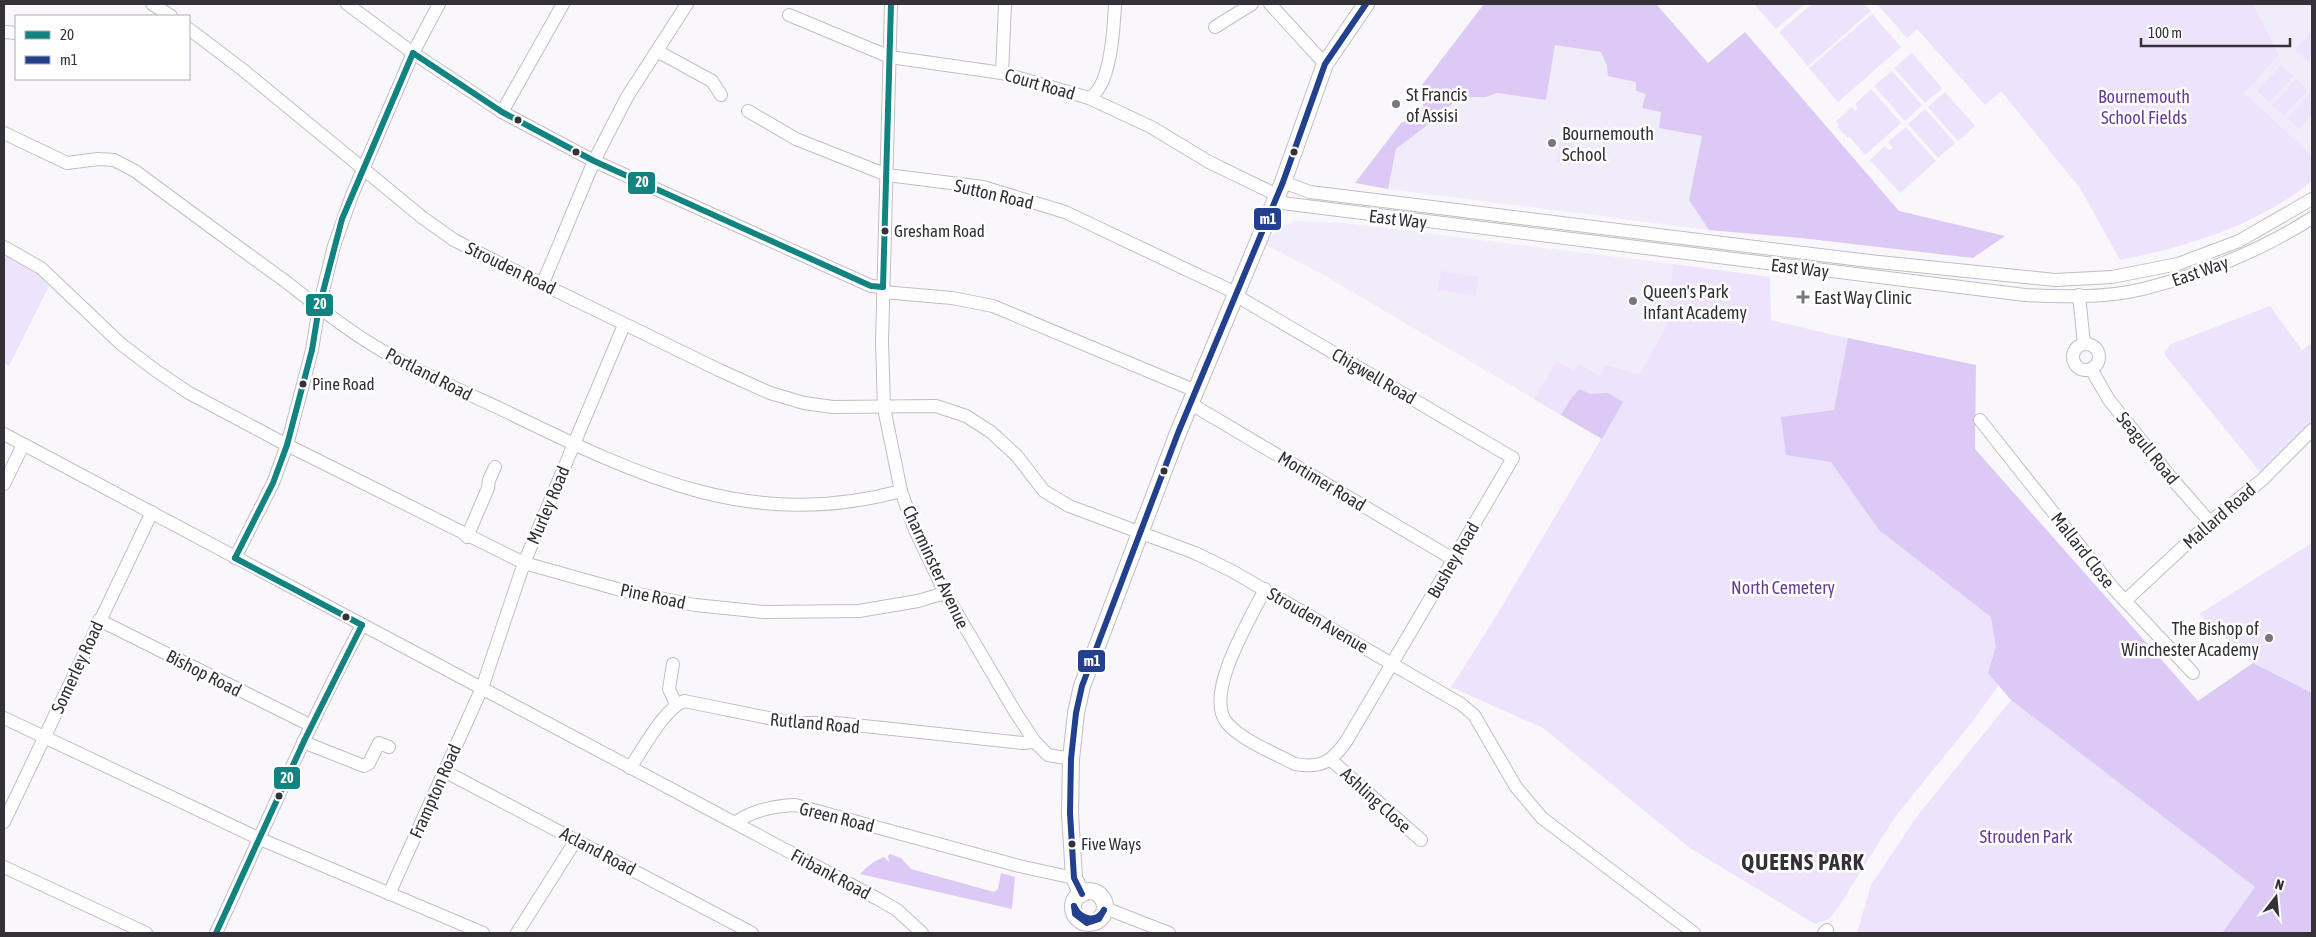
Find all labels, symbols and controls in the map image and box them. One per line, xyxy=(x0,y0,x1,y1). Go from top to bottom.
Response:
legend xyxy=(15,15,190,80)
scale bar xyxy=(2141,15,2290,47)
text: 100 m xyxy=(2148,24,2182,41)
text: 20 xyxy=(60,26,74,43)
text: m1 xyxy=(60,51,78,68)
street label: Court Road xyxy=(1002,64,1078,104)
place label: St Francis of Assisi xyxy=(1406,84,1467,126)
park label: Bournemouth School Fields xyxy=(2098,86,2190,128)
marker: St Francis of Assisi xyxy=(1390,98,1402,110)
unlabelled marker xyxy=(513,115,523,125)
place label: Bournemouth School xyxy=(1562,123,1654,165)
marker: Bournemouth School xyxy=(1546,137,1558,149)
unlabelled marker xyxy=(571,147,581,157)
unlabelled marker xyxy=(1289,147,1299,157)
line badge: 20 xyxy=(627,171,656,195)
text: 20 xyxy=(635,174,649,190)
street label: Sutton Road xyxy=(952,175,1036,213)
street label: East Way xyxy=(1368,205,1428,233)
line badge: m1 xyxy=(1253,207,1282,231)
text: m1 xyxy=(1260,211,1277,227)
place label: Gresham Road xyxy=(894,221,985,241)
marker: Gresham Road xyxy=(880,226,890,236)
street label: Strouden Road xyxy=(463,237,559,299)
street label: East Way xyxy=(2169,252,2231,290)
street label: East Way xyxy=(1770,254,1830,282)
place label: Queen's Park Infant Academy xyxy=(1643,281,1747,323)
place label: East Way Clinic xyxy=(1814,287,1912,308)
marker: East Way Clinic xyxy=(1796,290,1810,304)
line badge: 20 xyxy=(305,293,334,317)
marker: Queen's Park Infant Academy xyxy=(1627,295,1639,307)
text: 20 xyxy=(313,296,327,312)
street label: Portland Road xyxy=(382,343,476,405)
street label: Chigwell Road xyxy=(1328,343,1420,409)
place label: Pine Road xyxy=(312,374,375,394)
marker: Pine Road xyxy=(298,379,308,389)
street label: Seagull Road xyxy=(2112,408,2184,488)
street label: Mortimer Road xyxy=(1274,447,1370,515)
street label: Murley Road xyxy=(522,463,574,547)
unlabelled marker xyxy=(1159,466,1169,476)
street label: Mallard Road xyxy=(2179,479,2259,553)
street label: Charminster Avenue xyxy=(898,502,974,632)
street label: Mallard Close xyxy=(2047,508,2119,592)
street label: Bushey Road xyxy=(1423,518,1483,602)
park label: North Cemetery xyxy=(1731,577,1835,598)
street label: Pine Road xyxy=(618,579,688,613)
street label: Strouden Avenue xyxy=(1264,583,1372,657)
unlabelled marker xyxy=(341,612,351,622)
street label: Somerley Road xyxy=(47,618,107,716)
place label: The Bishop of Winchester Academy xyxy=(2121,618,2259,660)
marker: The Bishop of Winchester Academy xyxy=(2263,632,2275,644)
street label: Bishop Road xyxy=(163,645,245,701)
line badge: m1 xyxy=(1077,649,1106,673)
text: m1 xyxy=(1084,653,1101,669)
street label: Rutland Road xyxy=(769,709,861,737)
street label: Frampton Road xyxy=(405,741,465,841)
street label: Ashling Close xyxy=(1336,763,1416,837)
line badge: 20 xyxy=(273,766,301,790)
text: 20 xyxy=(280,770,294,786)
unlabelled marker xyxy=(274,791,284,801)
street label: Green Road xyxy=(797,798,877,836)
street label: Acland Road xyxy=(557,822,639,880)
park label: Strouden Park xyxy=(1979,826,2073,847)
place label: Five Ways xyxy=(1081,834,1141,854)
marker: Five Ways xyxy=(1067,839,1077,849)
street label: Firbank Road xyxy=(788,844,874,904)
district label: QUEENS PARK xyxy=(1741,849,1865,875)
north arrow xyxy=(2251,872,2301,922)
text: N xyxy=(2273,876,2286,893)

